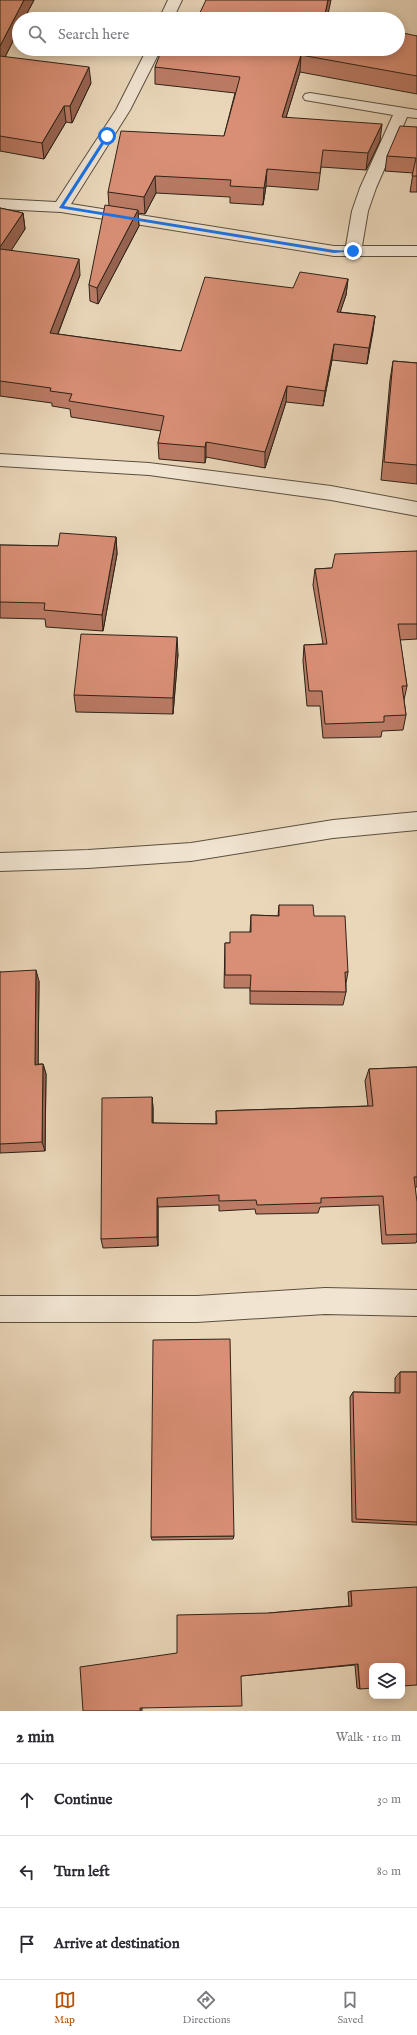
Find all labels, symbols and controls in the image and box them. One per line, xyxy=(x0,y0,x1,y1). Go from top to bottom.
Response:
search box xyxy=(12,12,405,56)
icon: search xyxy=(26,23,48,45)
text: Search here xyxy=(58,25,129,44)
route start xyxy=(98,127,116,145)
route end xyxy=(344,242,362,260)
map controls xyxy=(369,1663,405,1699)
button: layers xyxy=(369,1663,405,1699)
text: 2 min xyxy=(16,1727,54,1748)
text: Walk · 110 m xyxy=(336,1729,401,1746)
icon: ahead xyxy=(16,1789,38,1811)
text: Continue xyxy=(54,1790,112,1809)
text: 30 m xyxy=(377,1791,401,1808)
icon: left xyxy=(16,1861,38,1883)
text: Turn left xyxy=(54,1862,110,1881)
text: 80 m xyxy=(377,1863,401,1880)
icon: arrive xyxy=(16,1933,38,1955)
text: Arrive at destination xyxy=(54,1934,180,1953)
tab: Map xyxy=(54,1989,76,2027)
tab: Directions xyxy=(183,1989,230,2027)
tab: Saved xyxy=(337,1989,363,2027)

